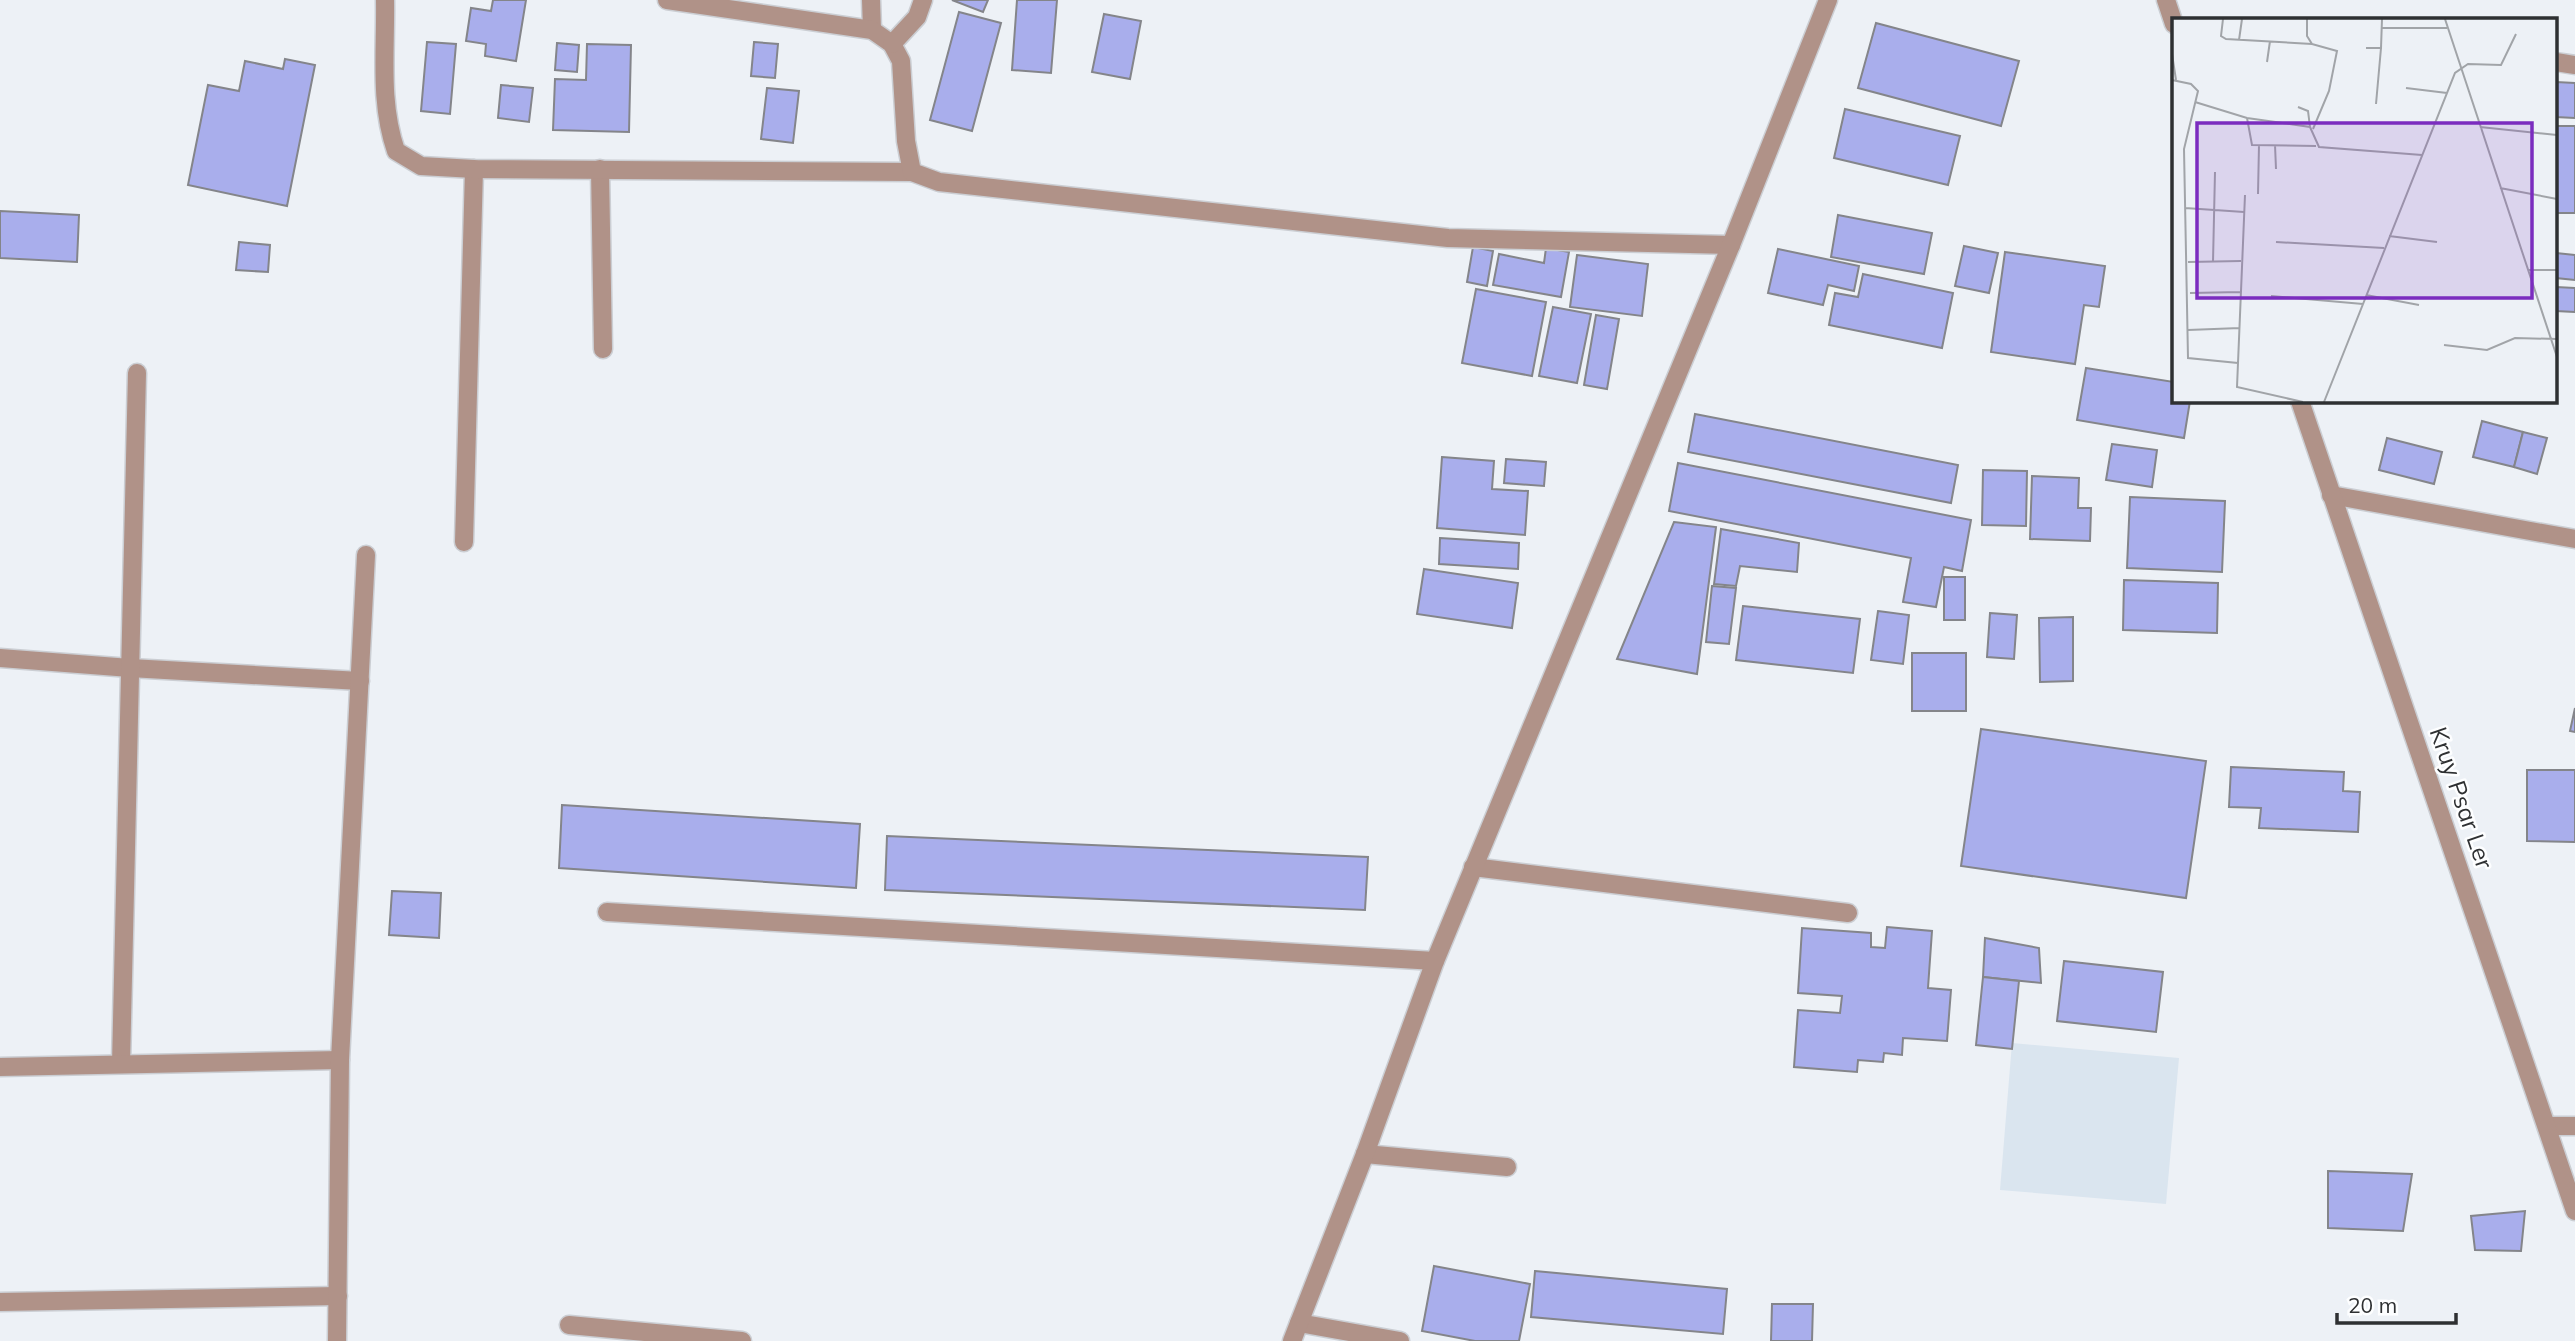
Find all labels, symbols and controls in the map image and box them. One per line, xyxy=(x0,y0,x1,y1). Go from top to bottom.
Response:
inset map xyxy=(2172,18,2558,402)
street label: Kruy Psar Ler xyxy=(2424,723,2500,873)
scale bar xyxy=(2337,1282,2456,1326)
text: 20 m xyxy=(2348,1292,2397,1318)

